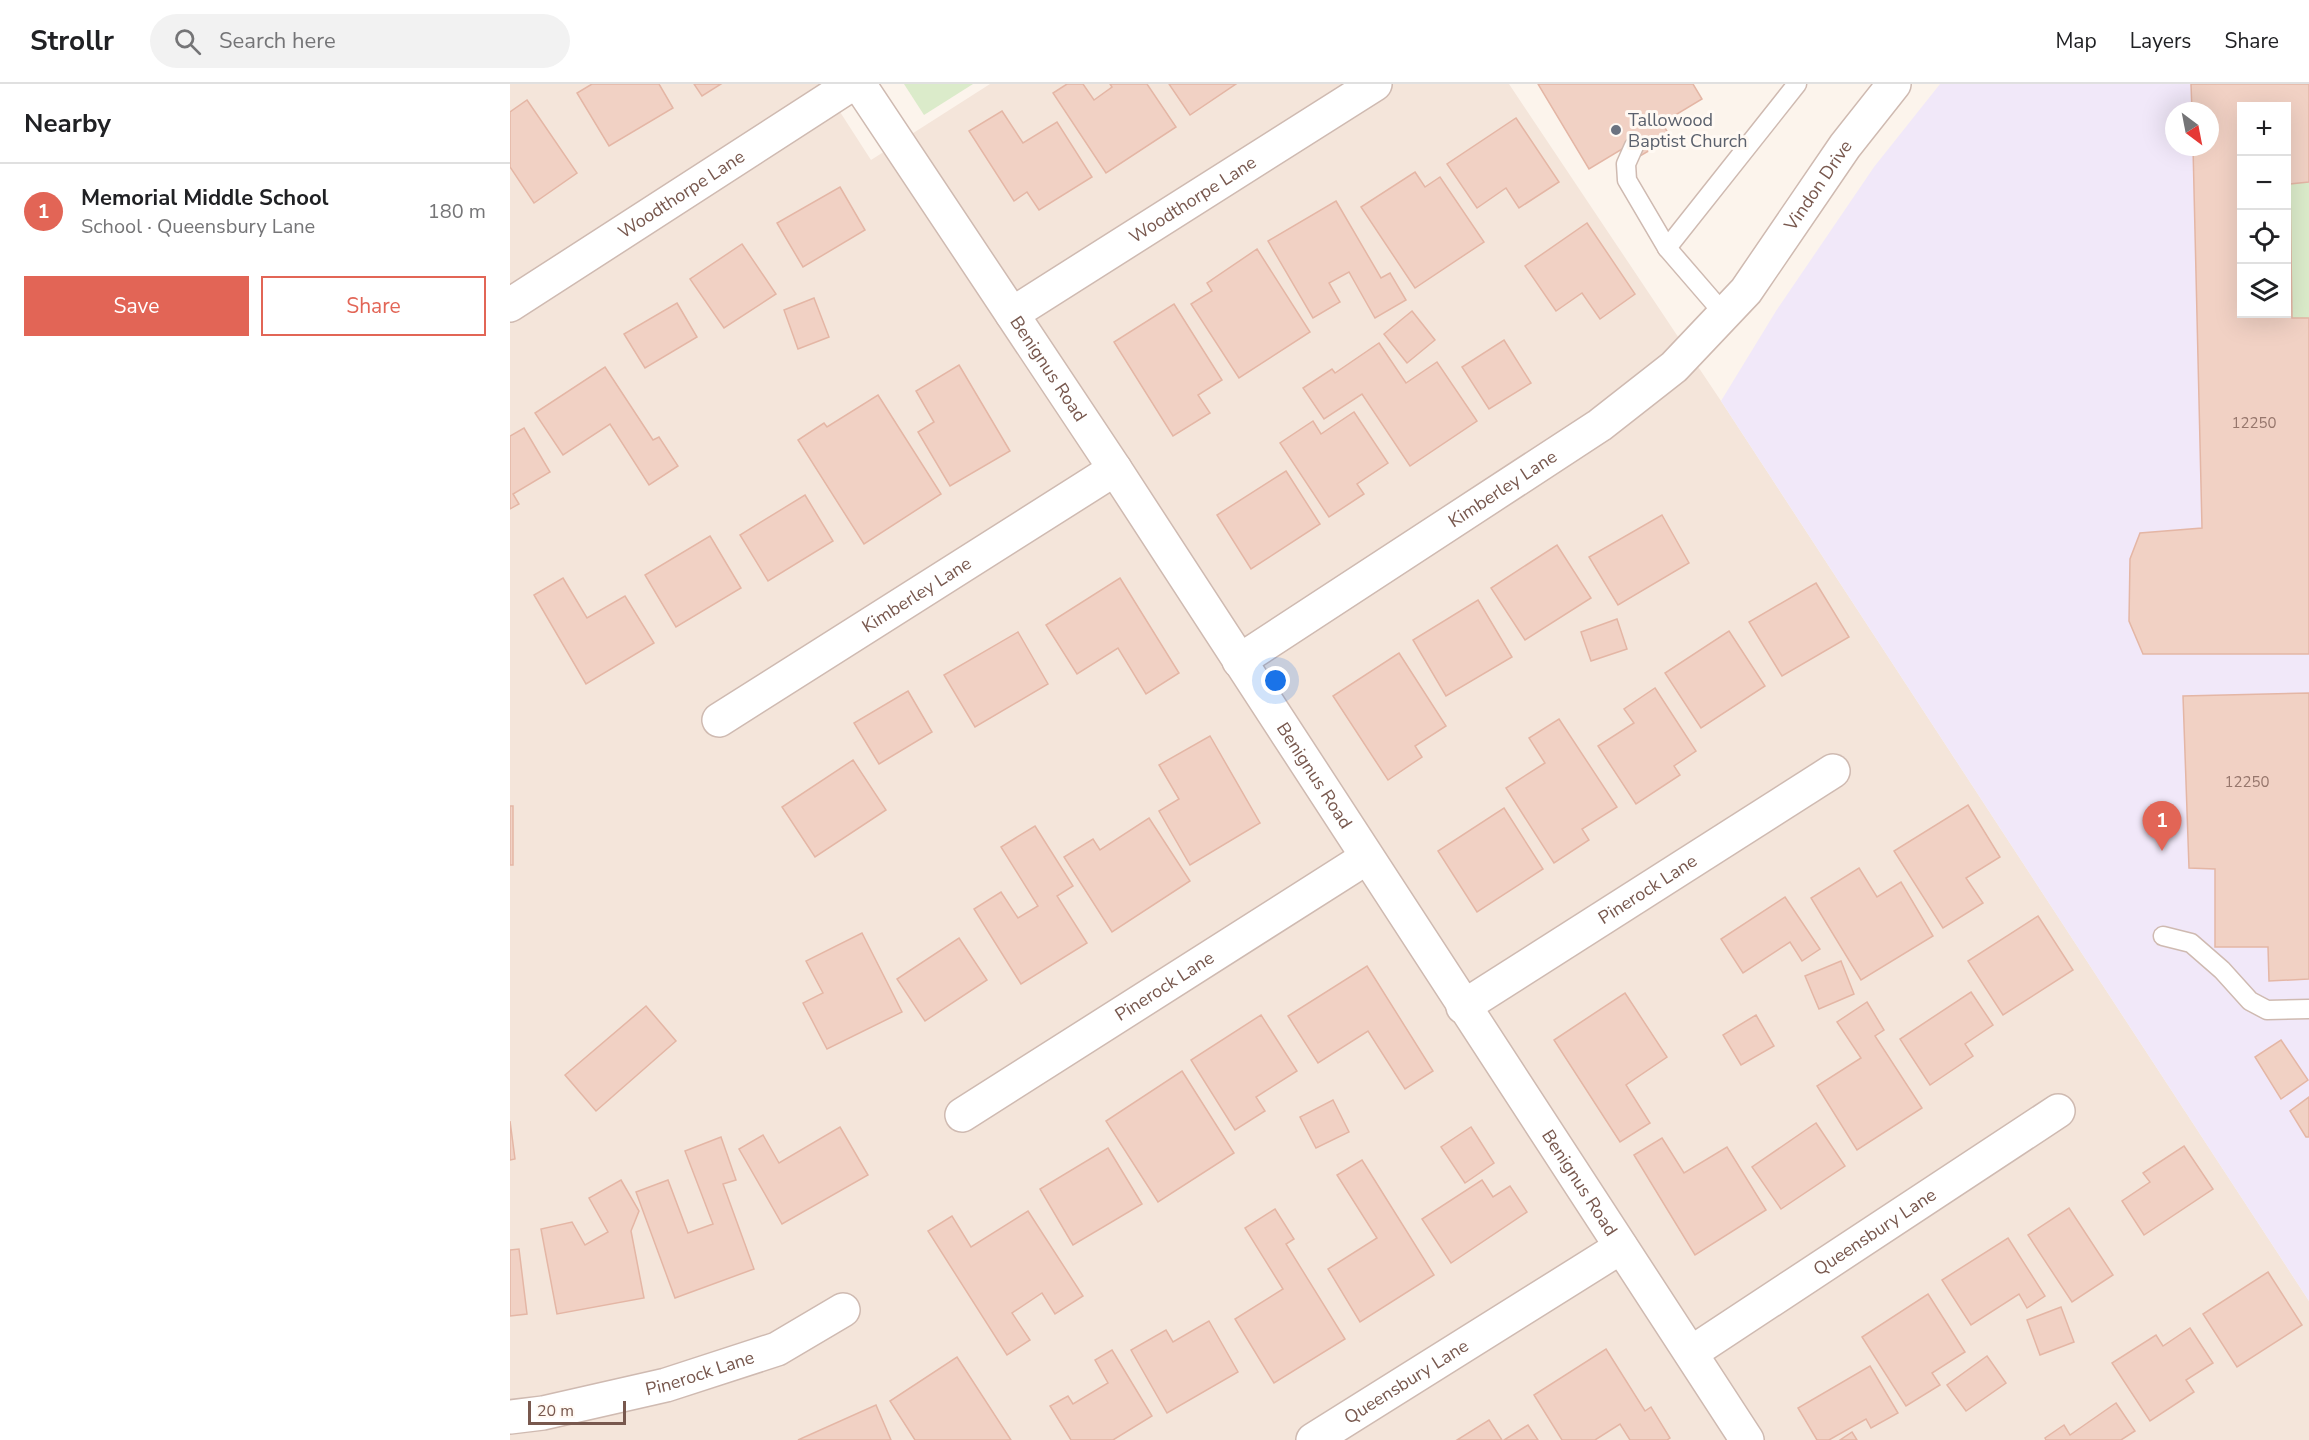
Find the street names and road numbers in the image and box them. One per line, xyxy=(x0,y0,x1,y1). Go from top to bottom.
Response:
street label: Vindon Drive xyxy=(1778,135,1857,236)
street label: Woodthorpe Lane xyxy=(613,145,749,244)
street label: Woodthorpe Lane xyxy=(1125,150,1261,249)
street label: Benignus Road xyxy=(1005,311,1092,426)
street label: Kimberley Lane xyxy=(1444,444,1562,533)
street label: Kimberley Lane xyxy=(857,551,976,638)
street label: Benignus Road xyxy=(1271,718,1358,833)
street label: Pinerock Lane xyxy=(1594,849,1702,930)
street label: Pinerock Lane xyxy=(1110,946,1219,1027)
street label: Benignus Road xyxy=(1536,1125,1623,1241)
street label: Queensbury Lane xyxy=(1809,1183,1941,1281)
street label: Queensbury Lane xyxy=(1339,1334,1473,1430)
street label: Pinerock Lane xyxy=(643,1345,757,1401)

